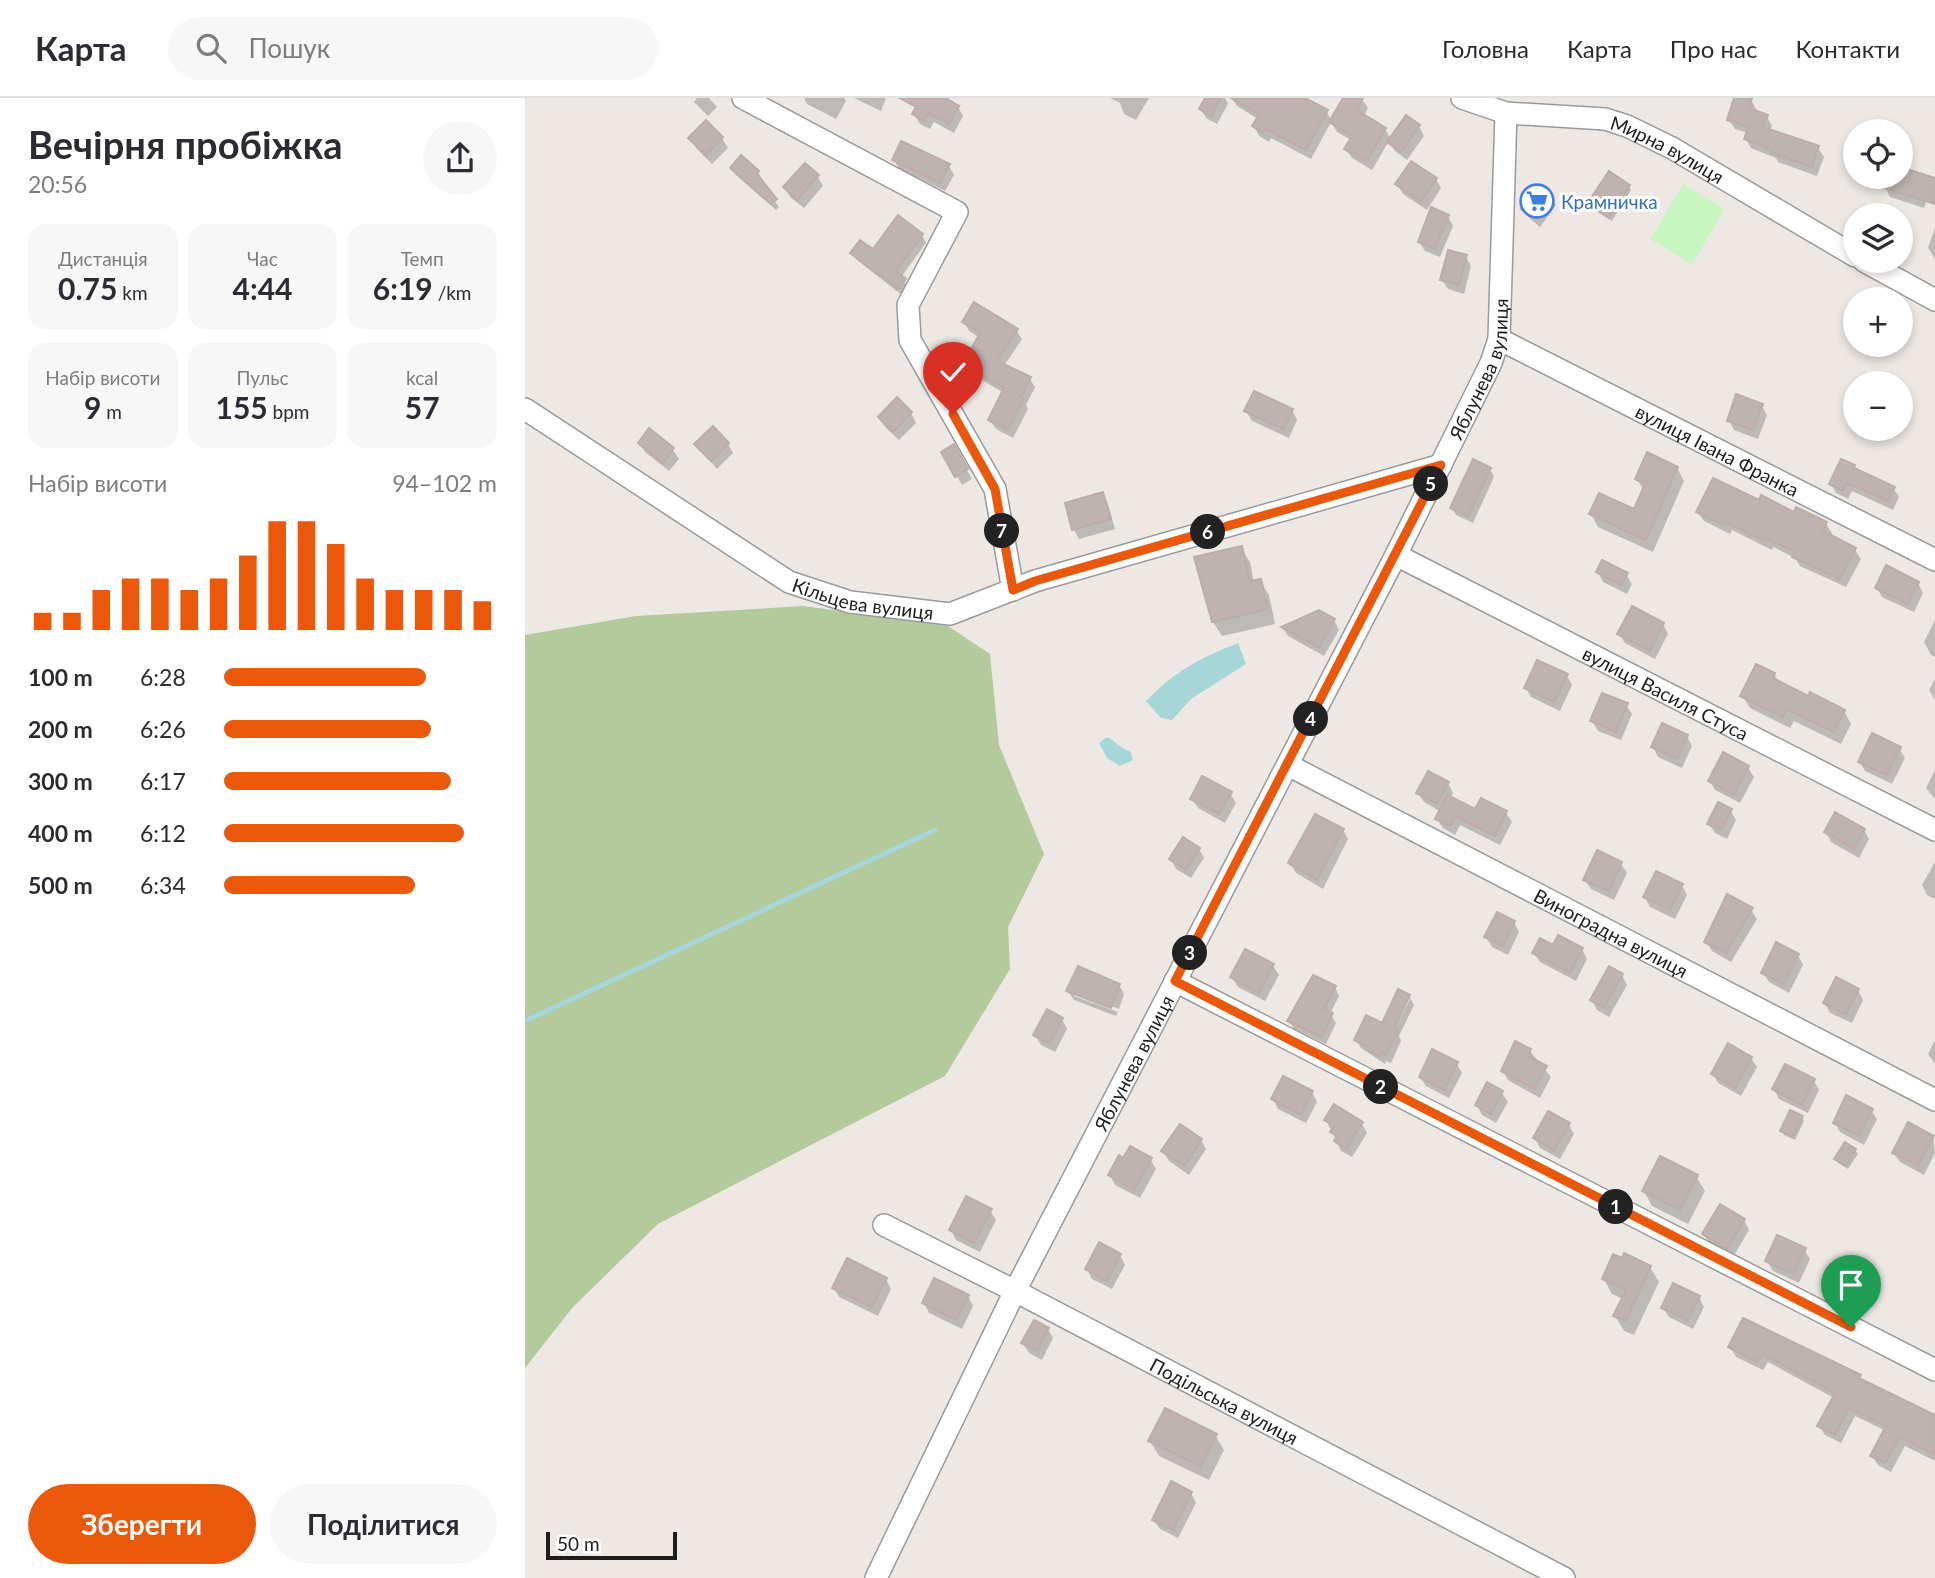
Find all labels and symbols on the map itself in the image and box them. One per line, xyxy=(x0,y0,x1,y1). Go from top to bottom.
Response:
street label: Мирна вулиця xyxy=(1608,110,1728,188)
supermarket icon: Крамничка xyxy=(1518,182,1556,220)
place label: Крамничка xyxy=(1561,190,1658,213)
street label: Яблунева вулиця xyxy=(1443,298,1512,444)
pin xyxy=(923,342,983,414)
street label: вулиця Івана Франка xyxy=(1632,399,1803,501)
pin: 5 xyxy=(1413,466,1448,502)
pin: 7 xyxy=(985,514,1019,548)
pin: 6 xyxy=(1191,514,1225,550)
street label: Кільцева вулиця xyxy=(790,572,935,623)
street label: вулиця Василя Стуса xyxy=(1579,641,1753,745)
pin: 4 xyxy=(1293,702,1329,736)
street label: Виноградна вулиця xyxy=(1530,883,1692,982)
pin: 3 xyxy=(1173,936,1207,970)
street label: Яблунева вулиця xyxy=(1088,991,1178,1135)
pin: 2 xyxy=(1363,1070,1399,1104)
pin: 1 xyxy=(1599,1190,1633,1224)
pin xyxy=(1821,1255,1881,1327)
street label: Подільська вулиця xyxy=(1146,1352,1302,1449)
scale bar xyxy=(546,1529,677,1561)

